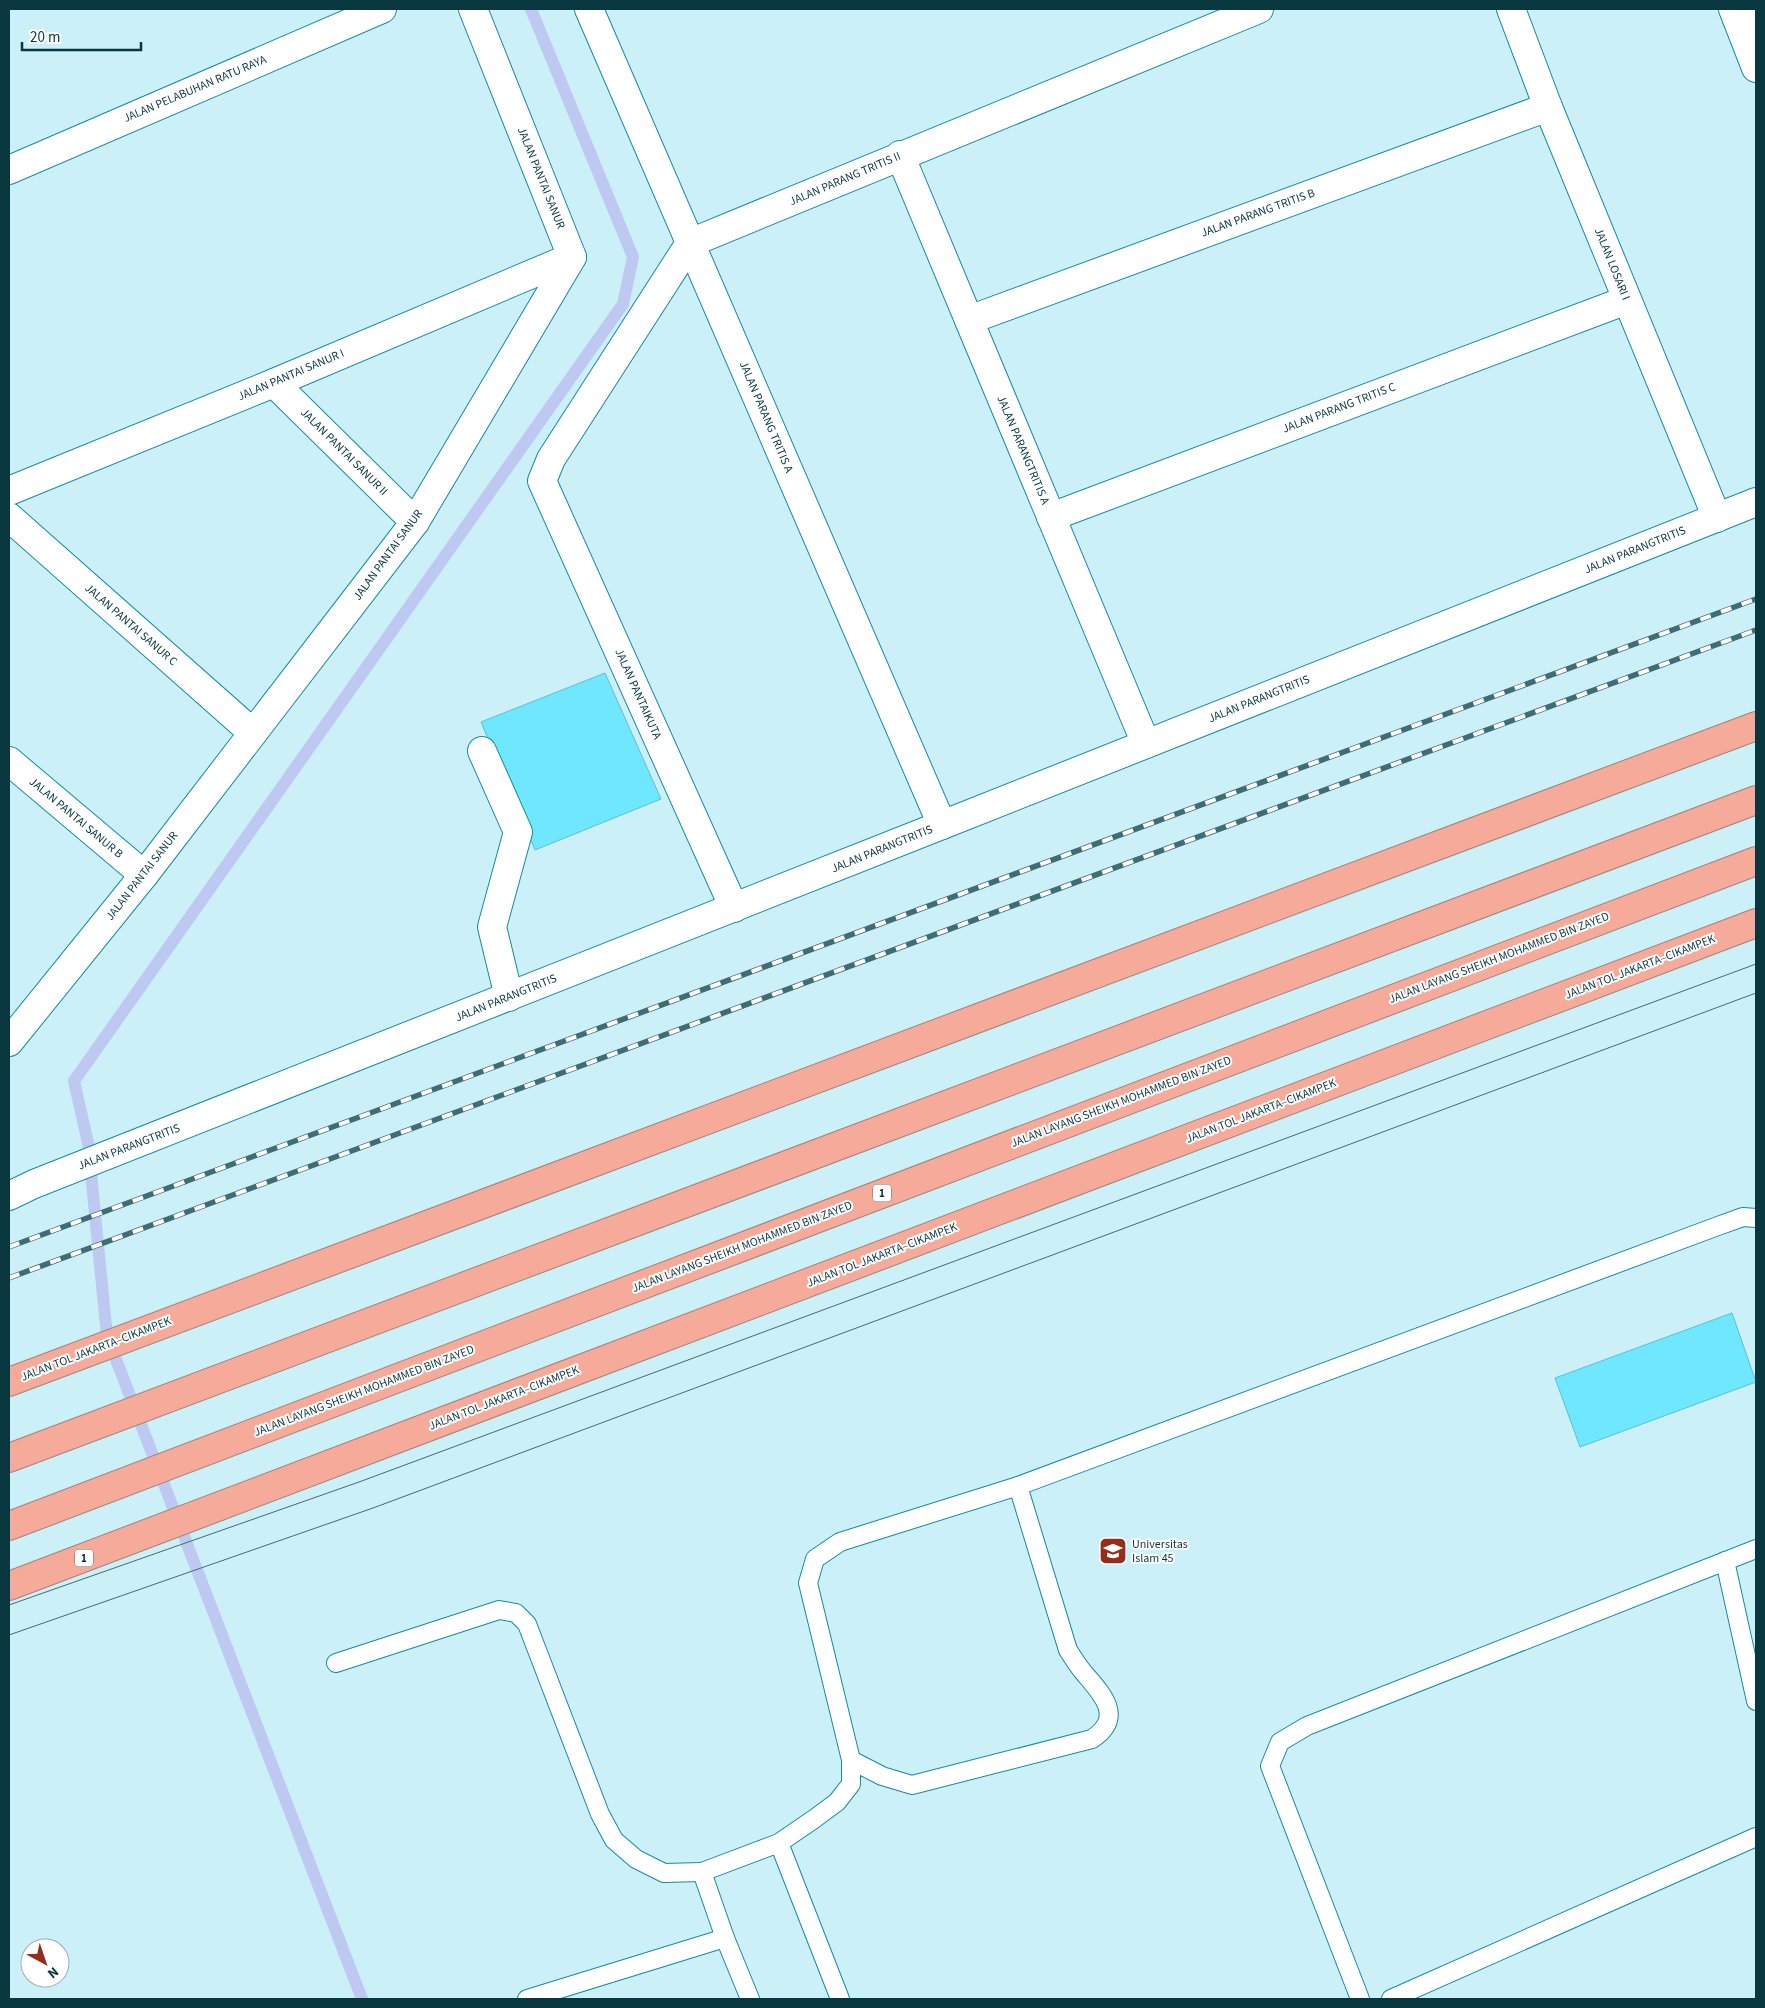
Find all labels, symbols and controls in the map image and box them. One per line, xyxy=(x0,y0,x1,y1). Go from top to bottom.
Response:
scale bar xyxy=(22,20,141,52)
text: 20 m xyxy=(30,27,60,48)
street label: JALAN PELABUHAN RATU RAYA xyxy=(121,51,270,127)
street label: JALAN PANTAI SANUR xyxy=(513,124,569,232)
street label: JALAN PARANG TRITIS II xyxy=(787,148,903,210)
street label: JALAN PARANG TRITIS B xyxy=(1199,184,1317,242)
street label: JALAN LOSARI I xyxy=(1590,225,1634,303)
street label: JALAN PANTAI SANUR I xyxy=(235,345,347,405)
street label: JALAN PARANG TRITIS A xyxy=(735,359,797,476)
street label: JALAN PARANG TRITIS C xyxy=(1280,378,1398,437)
street label: JALAN PARANGTRITIS A xyxy=(992,393,1054,508)
street label: JALAN PANTAI SANUR II xyxy=(297,405,391,499)
street label: JALAN PANTAI SANUR xyxy=(349,506,427,604)
street label: JALAN PARANGTRITIS xyxy=(1582,522,1688,578)
street label: JALAN PANTAI SANUR C xyxy=(81,580,181,670)
street label: JALAN PANTAIKUTA xyxy=(610,646,666,743)
street label: JALAN PARANGTRITIS xyxy=(1206,671,1312,727)
street label: JALAN PANTAI SANUR B xyxy=(25,774,127,862)
street label: JALAN PARANGTRITIS xyxy=(829,821,935,877)
street label: JALAN PANTAI SANUR xyxy=(102,828,182,924)
street label: JALAN LAYANG SHEIKH MOHAMMED BIN ZAYED xyxy=(1386,908,1612,1008)
street label: JALAN TOL JAKARTA–CIKAMPEK xyxy=(1562,930,1718,1004)
street label: JALAN PARANGTRITIS xyxy=(453,970,559,1026)
street label: JALAN LAYANG SHEIKH MOHAMMED BIN ZAYED xyxy=(1008,1052,1234,1152)
street label: JALAN TOL JAKARTA–CIKAMPEK xyxy=(1183,1074,1339,1148)
street label: JALAN PARANGTRITIS xyxy=(75,1120,183,1174)
road number: 1 xyxy=(873,1184,891,1202)
street label: JALAN LAYANG SHEIKH MOHAMMED BIN ZAYED xyxy=(629,1197,855,1297)
street label: JALAN TOL JAKARTA–CIKAMPEK xyxy=(804,1218,960,1292)
street label: JALAN TOL JAKARTA–CIKAMPEK xyxy=(18,1312,174,1386)
street label: JALAN LAYANG SHEIKH MOHAMMED BIN ZAYED xyxy=(251,1341,477,1441)
street label: JALAN TOL JAKARTA–CIKAMPEK xyxy=(426,1361,582,1435)
school or university icon: Universitas Islam 45 xyxy=(1098,1536,1128,1566)
place label: Universitas Islam 45 xyxy=(1132,1536,1188,1567)
road number: 1 xyxy=(75,1550,93,1566)
north arrow xyxy=(20,1938,70,1988)
text: N xyxy=(43,1962,63,1983)

